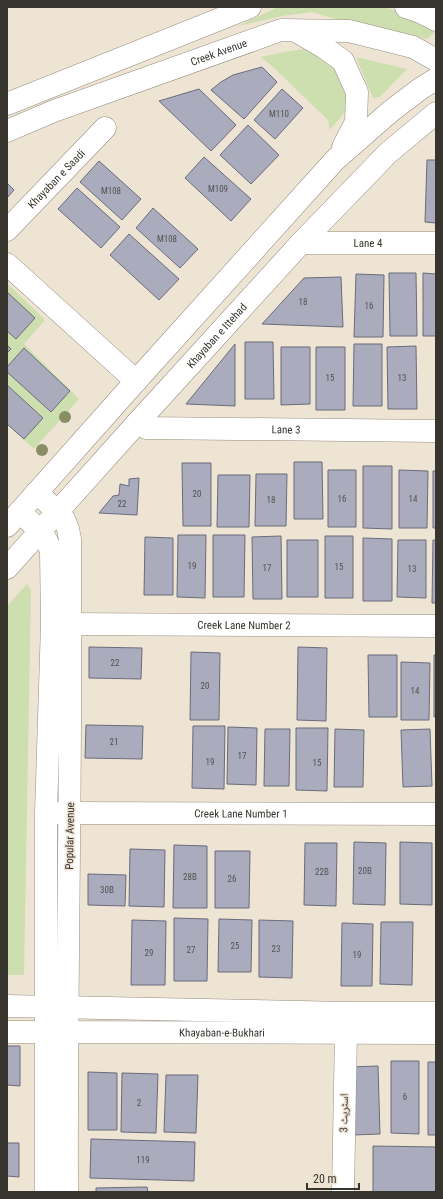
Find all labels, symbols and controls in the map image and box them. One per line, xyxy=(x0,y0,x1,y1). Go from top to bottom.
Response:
street label: Creek Avenue xyxy=(189,36,249,68)
house number: M110 xyxy=(269,109,289,119)
street label: Khayaban e Saadi xyxy=(25,147,88,211)
house number: M109 xyxy=(208,184,228,194)
house number: M108 xyxy=(101,186,121,196)
house number: M108 xyxy=(157,234,177,244)
street label: Lane 4 xyxy=(354,237,383,250)
house number: 18 xyxy=(299,297,307,307)
street label: Khayaban e Ittehad xyxy=(184,301,249,371)
house number: 16 xyxy=(365,301,373,311)
house number: 15 xyxy=(326,373,335,383)
house number: 13 xyxy=(398,373,406,383)
street label: Lane 3 xyxy=(271,423,301,436)
house number: 20 xyxy=(193,489,201,499)
house number: 16 xyxy=(338,494,346,504)
house number: 14 xyxy=(409,494,418,504)
house number: 18 xyxy=(267,495,275,505)
house number: 22 xyxy=(118,499,127,509)
house number: 19 xyxy=(188,561,196,571)
house number: 15 xyxy=(335,562,344,572)
house number: 17 xyxy=(263,563,272,573)
house number: 13 xyxy=(408,564,416,574)
street label: Creek Lane Number 2 xyxy=(197,618,291,632)
house number: 22 xyxy=(111,658,120,668)
house number: 20 xyxy=(201,681,209,691)
house number: 14 xyxy=(411,686,420,696)
house number: 21 xyxy=(110,737,118,747)
house number: 17 xyxy=(238,751,247,761)
house number: 19 xyxy=(206,757,214,767)
house number: 15 xyxy=(313,758,322,768)
street label: Popular Avenue xyxy=(63,802,77,870)
street label: Creek Lane Number 1 xyxy=(194,807,288,820)
house number: 20B xyxy=(358,866,372,876)
house number: 22B xyxy=(315,867,329,877)
house number: 28B xyxy=(183,872,197,882)
house number: 26 xyxy=(228,874,236,884)
house number: 30B xyxy=(100,885,114,895)
house number: 25 xyxy=(231,941,240,951)
house number: 23 xyxy=(272,944,280,954)
house number: 27 xyxy=(187,945,196,955)
house number: 29 xyxy=(145,948,153,958)
house number: 19 xyxy=(353,950,361,960)
street label: Khayaban-e-Bukhari xyxy=(179,1026,265,1039)
house number: 6 xyxy=(403,1092,407,1102)
street label: اسٹریٹ 3 xyxy=(337,1093,351,1133)
house number: 2 xyxy=(137,1098,142,1108)
house number: 119 xyxy=(136,1155,150,1165)
scale bar xyxy=(307,1165,359,1191)
text: 20 m xyxy=(313,1172,337,1186)

